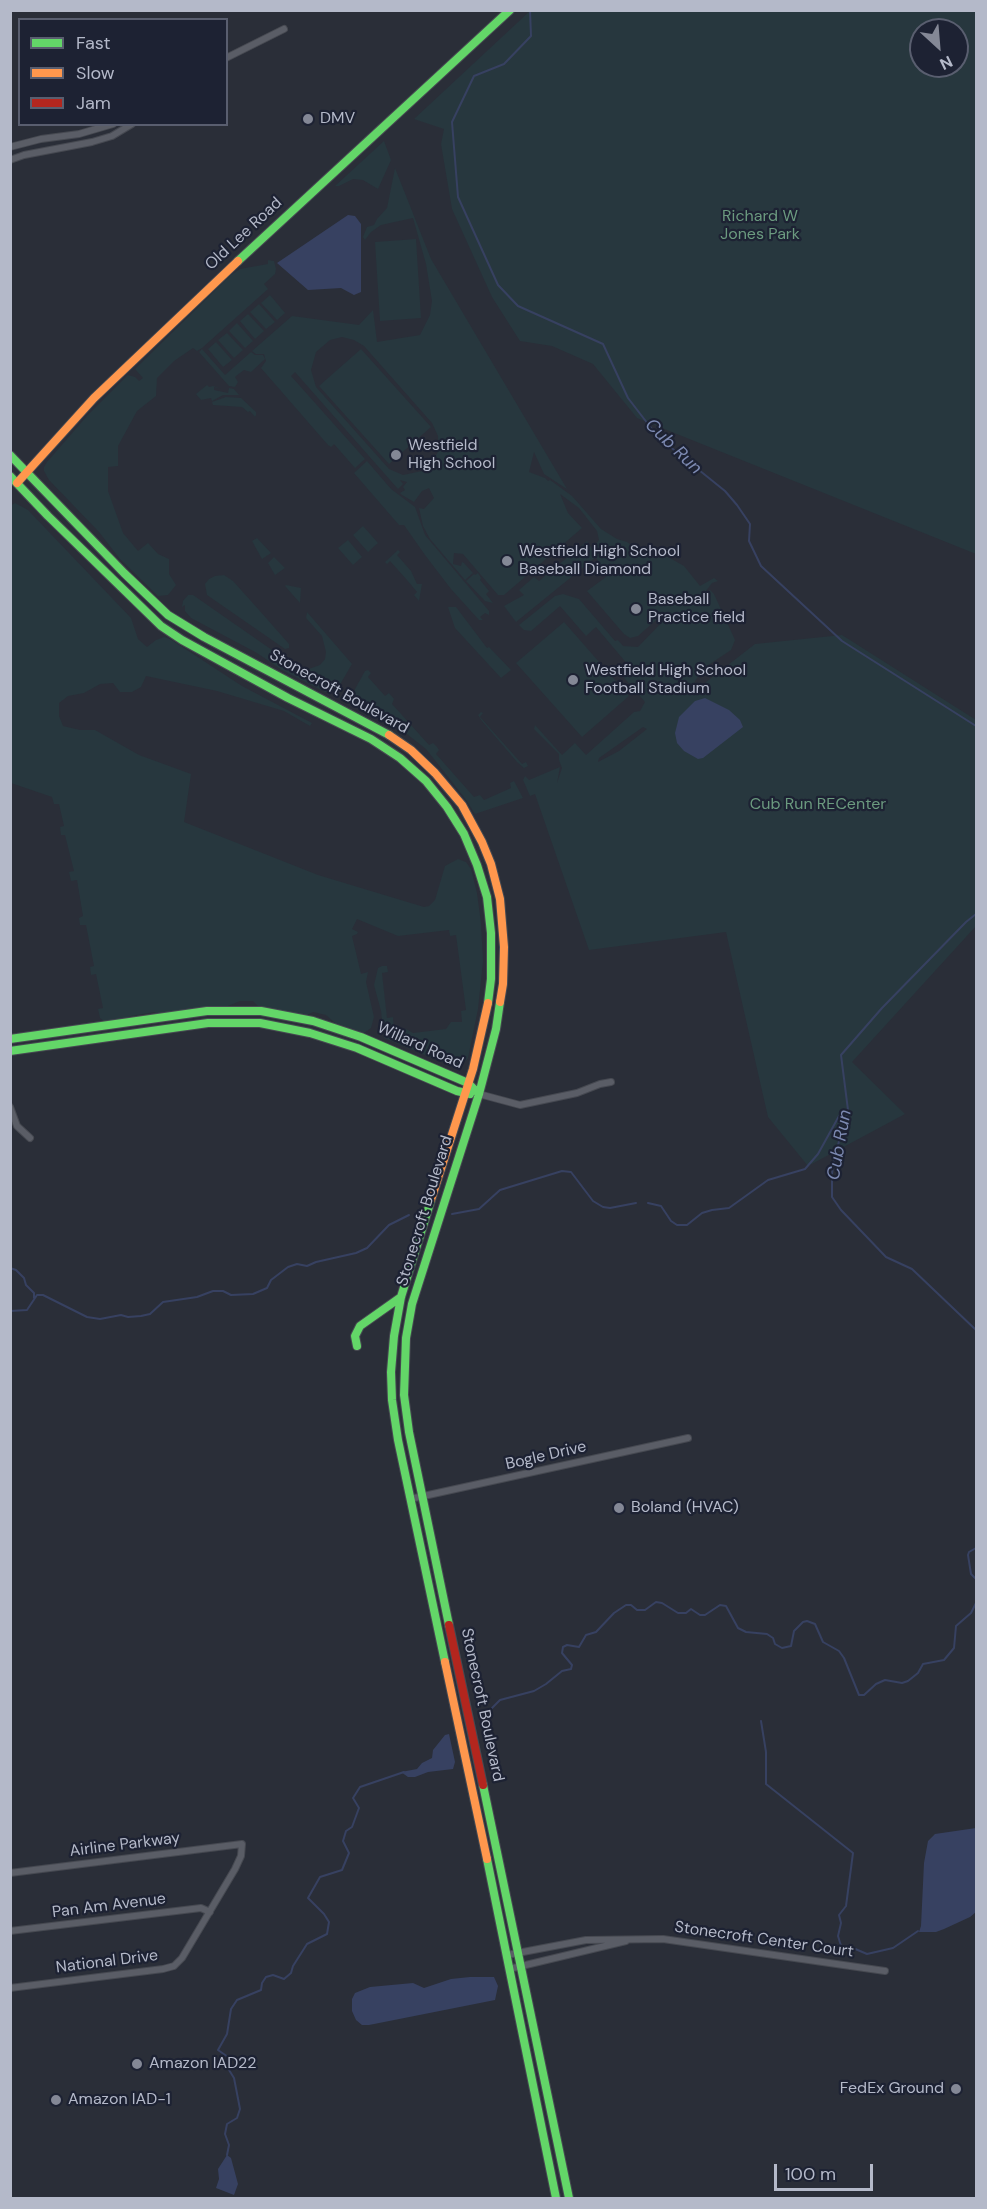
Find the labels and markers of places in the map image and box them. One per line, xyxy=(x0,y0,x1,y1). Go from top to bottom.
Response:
place label: DMV xyxy=(320,109,355,129)
marker: DMV xyxy=(301,112,315,126)
place label: Westfield High School xyxy=(408,436,495,474)
marker: Westfield High School xyxy=(389,448,403,462)
place label: Westfield High School Baseball Diamond xyxy=(519,542,680,580)
marker: Westfield High School Baseball Diamond xyxy=(500,554,514,568)
place label: Baseball Practice field xyxy=(648,590,745,628)
marker: Baseball Practice field xyxy=(629,602,643,616)
place label: Westfield High School Football Stadium xyxy=(585,661,746,699)
marker: Westfield High School Football Stadium xyxy=(566,673,580,687)
place label: Boland (HVAC) xyxy=(631,1498,739,1518)
marker: Boland (HVAC) xyxy=(612,1501,626,1515)
place label: Amazon IAD22 xyxy=(149,2054,256,2074)
marker: Amazon IAD22 xyxy=(130,2057,144,2071)
place label: FedEx Ground xyxy=(840,2079,944,2099)
marker: FedEx Ground xyxy=(949,2082,963,2096)
place label: Amazon IAD-1 xyxy=(68,2090,171,2110)
marker: Amazon IAD-1 xyxy=(49,2093,63,2107)

